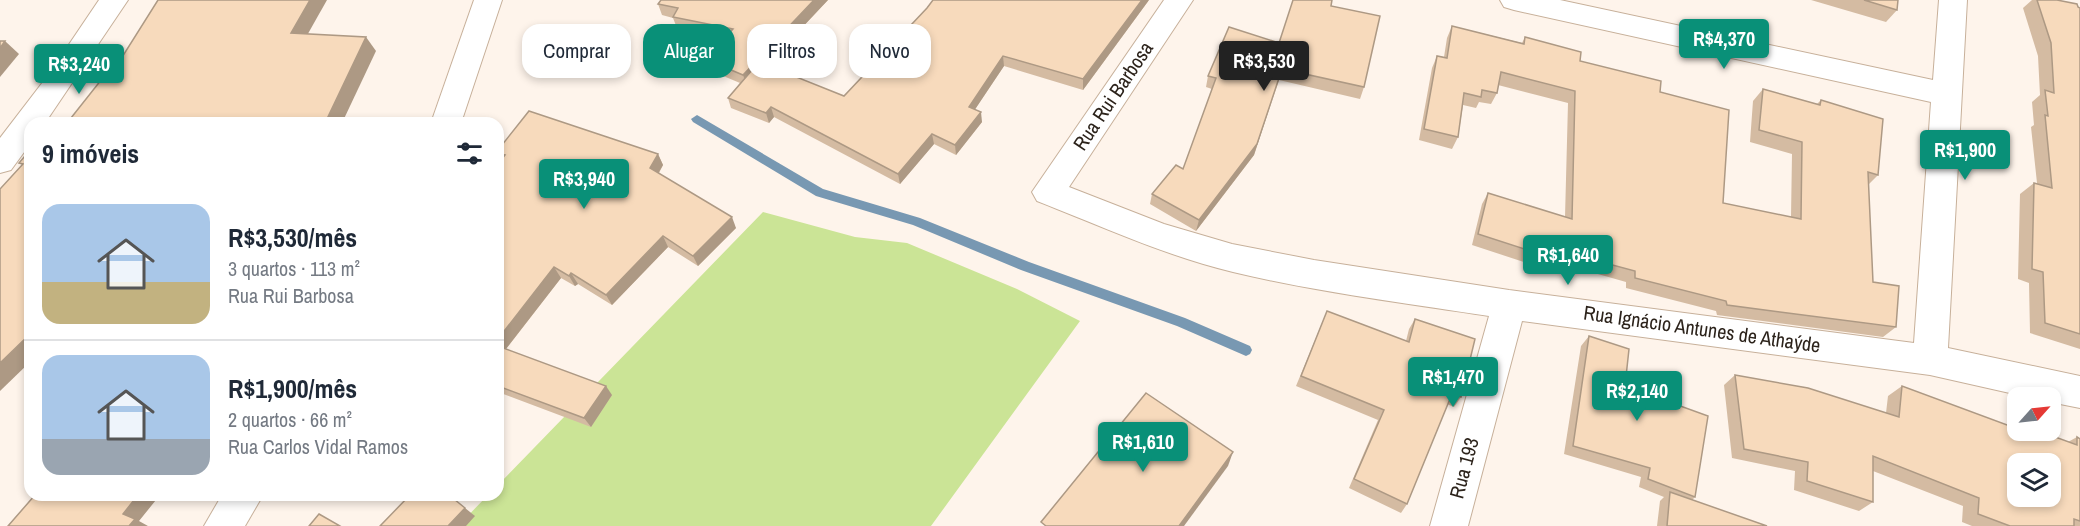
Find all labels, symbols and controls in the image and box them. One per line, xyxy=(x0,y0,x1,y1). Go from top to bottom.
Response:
pin: R$4,370 xyxy=(1669,19,1779,70)
chip: Comprar xyxy=(522,24,631,78)
chip: Alugar xyxy=(643,24,735,78)
chip: Filtros xyxy=(747,24,837,78)
chip: Novo xyxy=(849,24,931,78)
text: R$4,370 xyxy=(1693,25,1755,52)
street label: Rua Rui Barbosa xyxy=(1066,36,1159,155)
pin: R$3,530 xyxy=(1209,41,1319,92)
pin: R$3,240 xyxy=(24,44,134,95)
text: R$3,530 xyxy=(1233,47,1295,74)
text: R$3,240 xyxy=(48,50,110,77)
pin: R$1,900 xyxy=(1910,130,2020,181)
text: 9 imóveis xyxy=(42,136,139,171)
text: R$1,900 xyxy=(1934,136,1996,163)
icon: filters xyxy=(453,137,486,170)
pin: R$3,940 xyxy=(529,159,639,210)
text: R$3,940 xyxy=(553,165,615,192)
text: R$3,530/mês xyxy=(228,220,357,255)
icon: home xyxy=(90,228,162,300)
pin: R$1,640 xyxy=(1513,235,1623,286)
text: R$1,640 xyxy=(1537,241,1599,268)
text: 3 quartos · 113 m² xyxy=(228,255,360,282)
text: Rua Rui Barbosa xyxy=(228,282,354,309)
street label: Rua Ignácio Antunes de Athaýde xyxy=(1582,299,1822,358)
pin: R$1,470 xyxy=(1398,357,1508,408)
text: R$1,470 xyxy=(1422,363,1484,390)
text: R$1,900/mês xyxy=(228,371,357,406)
pin: R$2,140 xyxy=(1582,371,1692,422)
text: R$2,140 xyxy=(1606,377,1668,404)
icon: home xyxy=(90,379,162,451)
north arrow xyxy=(2007,387,2061,441)
map controls xyxy=(2007,387,2061,507)
text: 2 quartos · 66 m² xyxy=(228,406,352,433)
pin: R$1,610 xyxy=(1088,422,1198,473)
text: R$1,610 xyxy=(1112,428,1174,455)
text: Rua Carlos Vidal Ramos xyxy=(228,433,408,460)
street label: Rua 193 xyxy=(1442,434,1485,501)
button: layers xyxy=(2007,453,2061,507)

